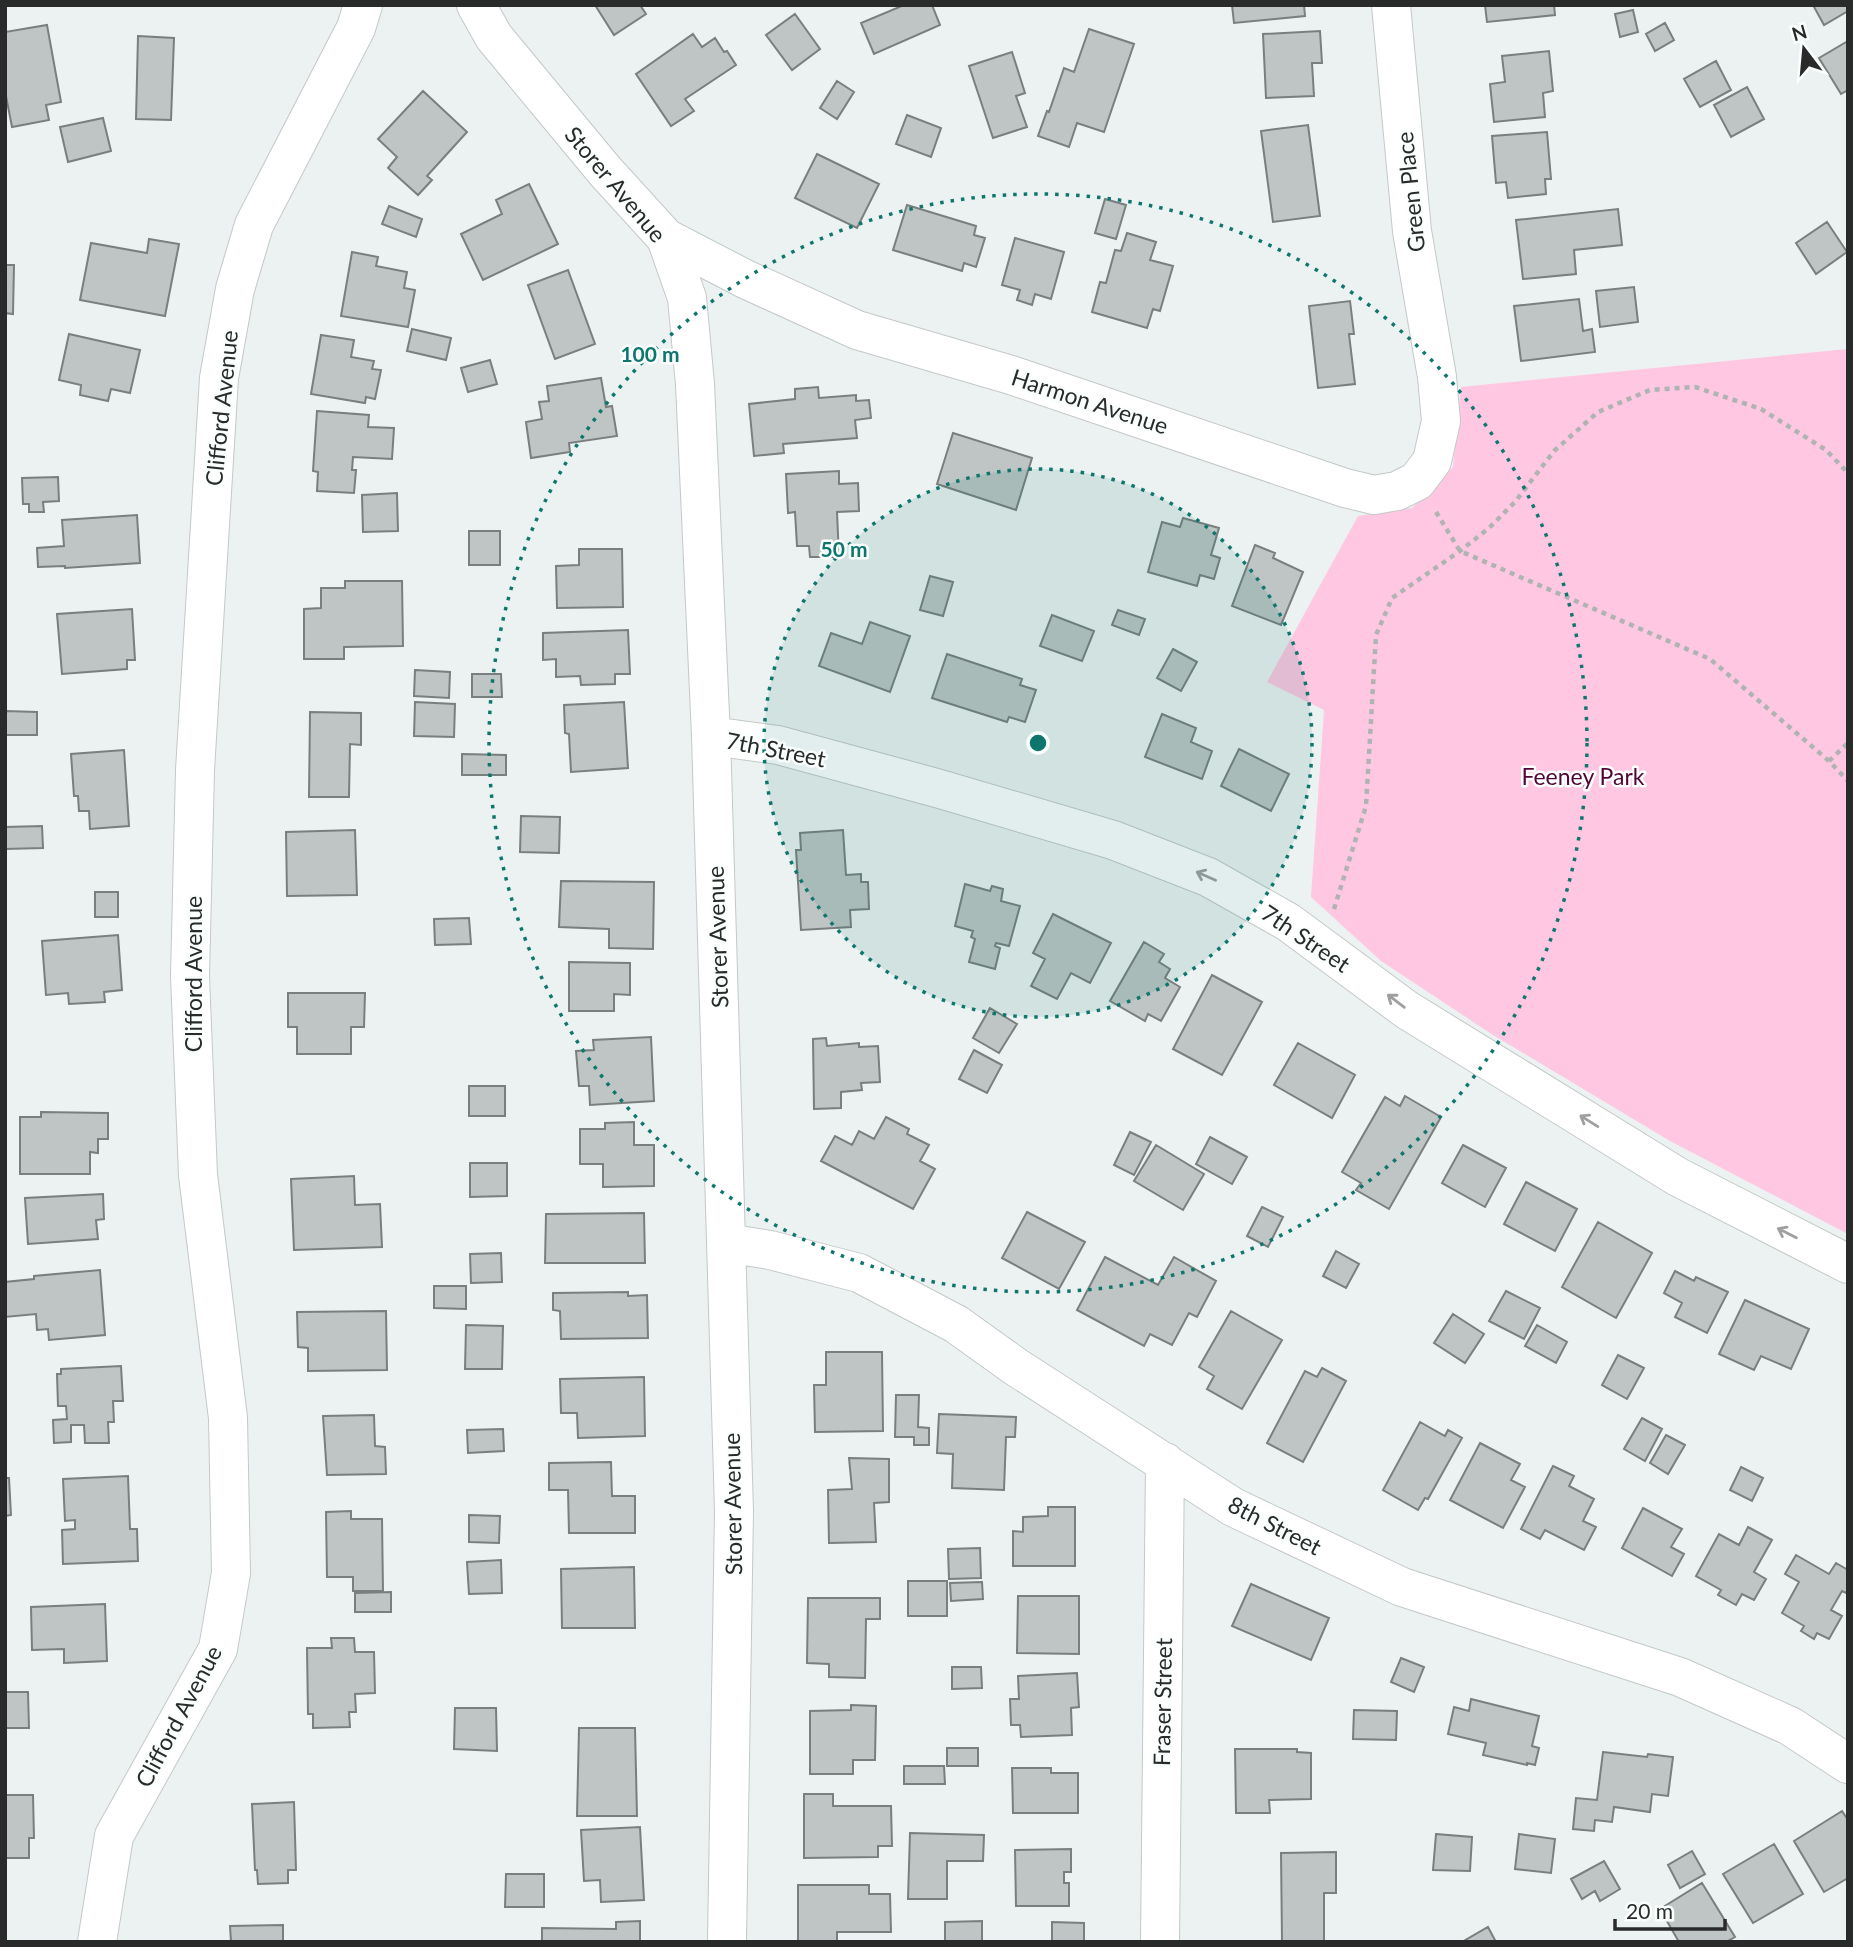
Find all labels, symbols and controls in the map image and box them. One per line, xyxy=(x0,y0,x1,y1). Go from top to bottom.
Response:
north arrow xyxy=(1769,14,1839,84)
text: N xyxy=(1789,19,1809,45)
street label: Storer Avenue xyxy=(560,120,672,248)
street label: Green Place xyxy=(1390,130,1430,254)
street label: Clifford Avenue xyxy=(199,329,243,487)
text: 100 m xyxy=(620,341,680,366)
street label: Harmon Avenue xyxy=(1008,362,1172,440)
text: 50 m xyxy=(820,536,868,561)
street label: 7th Street xyxy=(724,726,829,773)
centre of rings xyxy=(1026,731,1050,755)
park label: Feeney Park xyxy=(1521,762,1645,790)
street label: Storer Avenue xyxy=(701,865,733,1009)
one-way arrow xyxy=(1196,869,1217,883)
street label: Clifford Avenue xyxy=(179,896,207,1052)
street label: 7th Street xyxy=(1256,898,1356,978)
one-way arrow xyxy=(1386,994,1405,1009)
one-way arrow xyxy=(1579,1114,1599,1128)
one-way arrow xyxy=(1777,1226,1798,1239)
street label: Storer Avenue xyxy=(717,1433,747,1575)
street label: 8th Street xyxy=(1224,1490,1327,1561)
street label: Fraser Street xyxy=(1147,1637,1177,1766)
street label: Clifford Avenue xyxy=(129,1640,227,1792)
scale bar xyxy=(1615,1888,1725,1932)
text: 20 m xyxy=(1626,1898,1673,1923)

